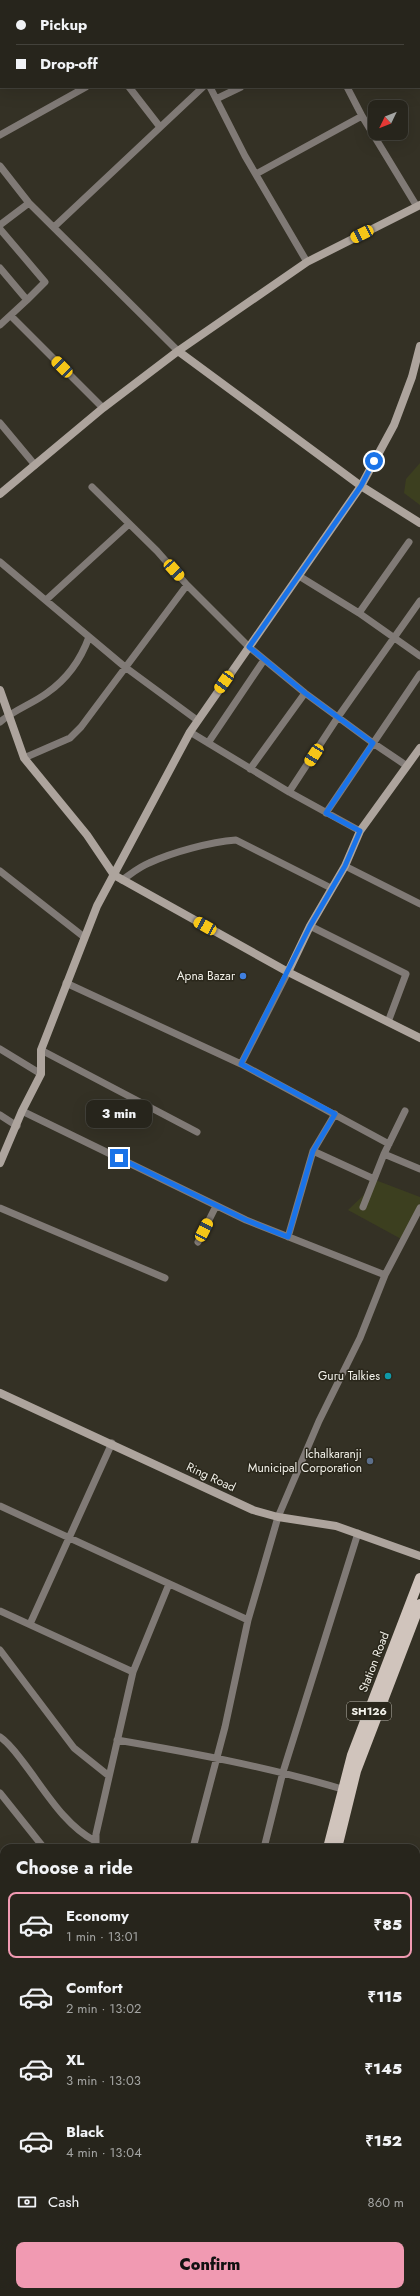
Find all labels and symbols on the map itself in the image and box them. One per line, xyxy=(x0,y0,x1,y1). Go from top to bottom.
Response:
north arrow xyxy=(368,100,408,140)
car xyxy=(349,223,375,245)
car xyxy=(49,354,75,380)
route start xyxy=(365,452,383,470)
car xyxy=(162,557,186,583)
car xyxy=(212,669,236,695)
car xyxy=(302,742,326,768)
car xyxy=(192,915,218,937)
place label: Apna Bazar xyxy=(177,967,236,985)
marker: Apna Bazar xyxy=(238,971,248,981)
callout: 3 min xyxy=(86,1100,152,1128)
route end xyxy=(110,1149,128,1167)
car xyxy=(193,1217,215,1243)
place label: Guru Talkies xyxy=(318,1367,380,1385)
marker: Guru Talkies xyxy=(383,1371,393,1381)
place label: Ichalkaranji Municipal Corporation xyxy=(248,1445,362,1477)
marker: Ichalkaranji Municipal Corporation xyxy=(365,1456,375,1466)
street label: Ring Road xyxy=(183,1458,239,1496)
street label: Station Road xyxy=(354,1629,394,1695)
road number: SH126 xyxy=(347,1702,391,1720)

